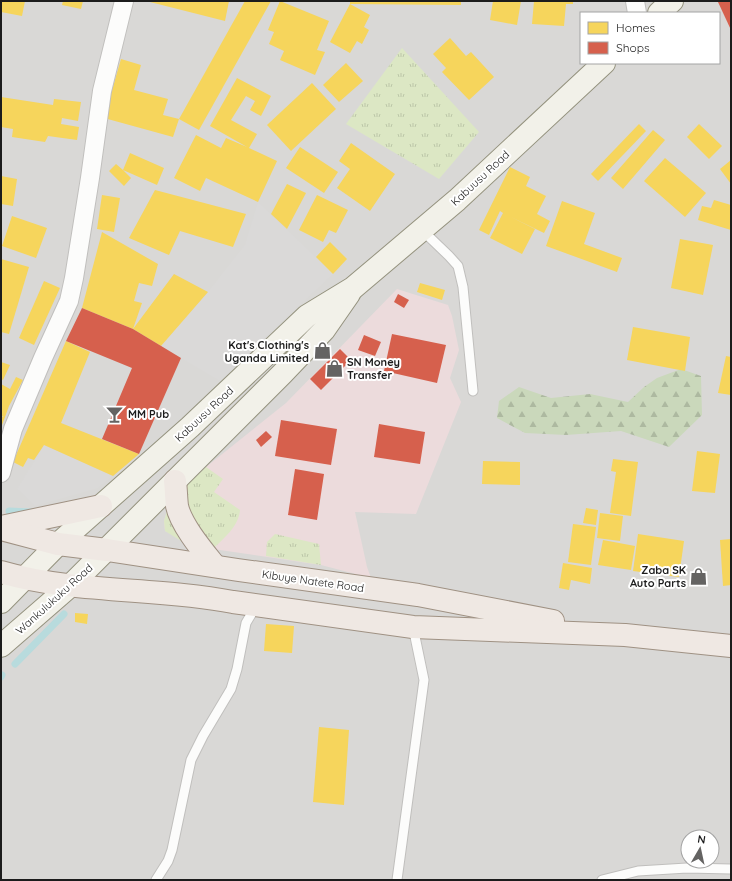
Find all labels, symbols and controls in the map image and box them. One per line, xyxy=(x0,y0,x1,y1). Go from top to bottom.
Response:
legend xyxy=(580,12,720,64)
text: Homes xyxy=(616,20,656,35)
text: Shops xyxy=(616,40,650,55)
street label: Kabuusu Road xyxy=(448,147,512,209)
place label: Kat's Clothing's Uganda Limited xyxy=(225,338,309,365)
shop icon: Kat's Clothing's Uganda Limited xyxy=(312,341,332,361)
place label: SN Money Transfer xyxy=(347,355,400,382)
shop icon: SN Money Transfer xyxy=(324,358,344,378)
street label: Kabuusu Road xyxy=(172,383,236,445)
bar icon: MM Pub xyxy=(105,404,125,424)
place label: MM Pub xyxy=(128,407,169,421)
street label: Wankulukuku Road xyxy=(13,561,95,637)
place label: Zaba SK Auto Parts xyxy=(630,563,686,590)
shop icon: Zaba SK Auto Parts xyxy=(689,566,709,586)
street label: Kibuye Natete Road xyxy=(261,567,365,595)
north arrow xyxy=(680,829,720,869)
text: N xyxy=(696,832,707,847)

